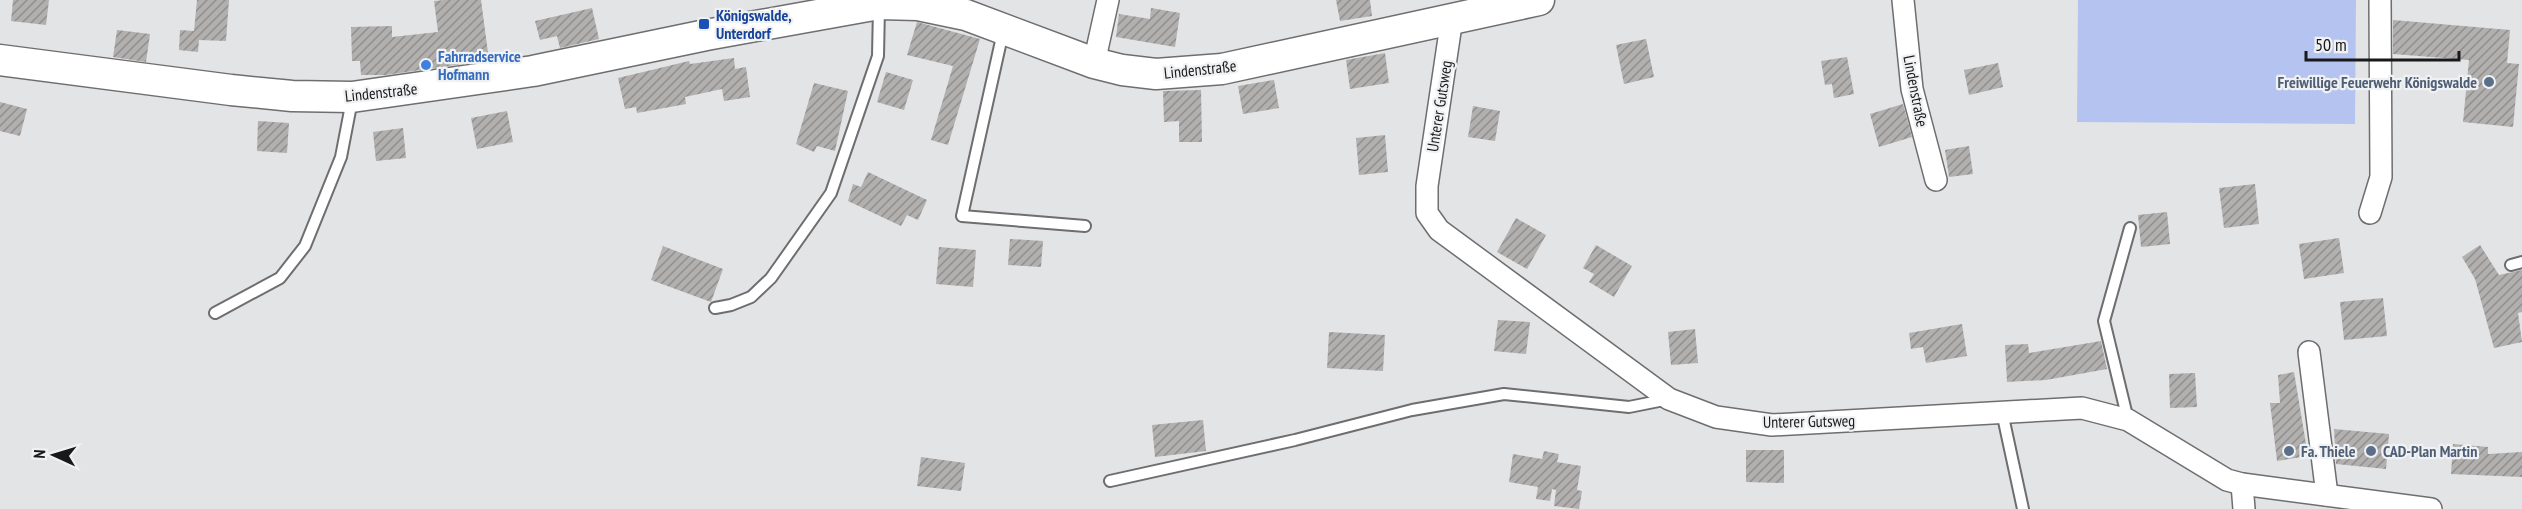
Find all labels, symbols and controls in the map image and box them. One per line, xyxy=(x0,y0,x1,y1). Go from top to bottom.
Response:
place label: Königswalde, Unterdorf xyxy=(716,5,792,43)
marker: Königswalde, Unterdorf xyxy=(697,17,711,31)
scale bar xyxy=(2306,24,2459,62)
text: 50 m xyxy=(2315,33,2347,56)
place label: Fahrradservice Hofmann xyxy=(438,46,521,84)
street label: Lindenstraße xyxy=(1899,53,1933,129)
street label: Lindenstraße xyxy=(1163,55,1237,83)
marker: Fahrradservice Hofmann xyxy=(419,58,433,72)
street label: Unterer Gutsweg xyxy=(1422,59,1456,153)
place label: Freiwillige Feuerwehr Königswalde xyxy=(2278,72,2477,92)
marker: Freiwillige Feuerwehr Königswalde xyxy=(2482,75,2496,89)
street label: Lindenstraße xyxy=(344,78,418,106)
street label: Unterer Gutsweg xyxy=(1763,410,1855,432)
north arrow xyxy=(24,425,84,485)
place label: Fa. Thiele xyxy=(2301,441,2356,461)
place label: CAD-Plan Martin xyxy=(2383,441,2477,461)
marker: Fa. Thiele xyxy=(2282,444,2296,458)
marker: CAD-Plan Martin xyxy=(2364,444,2378,458)
text: N xyxy=(29,449,49,459)

